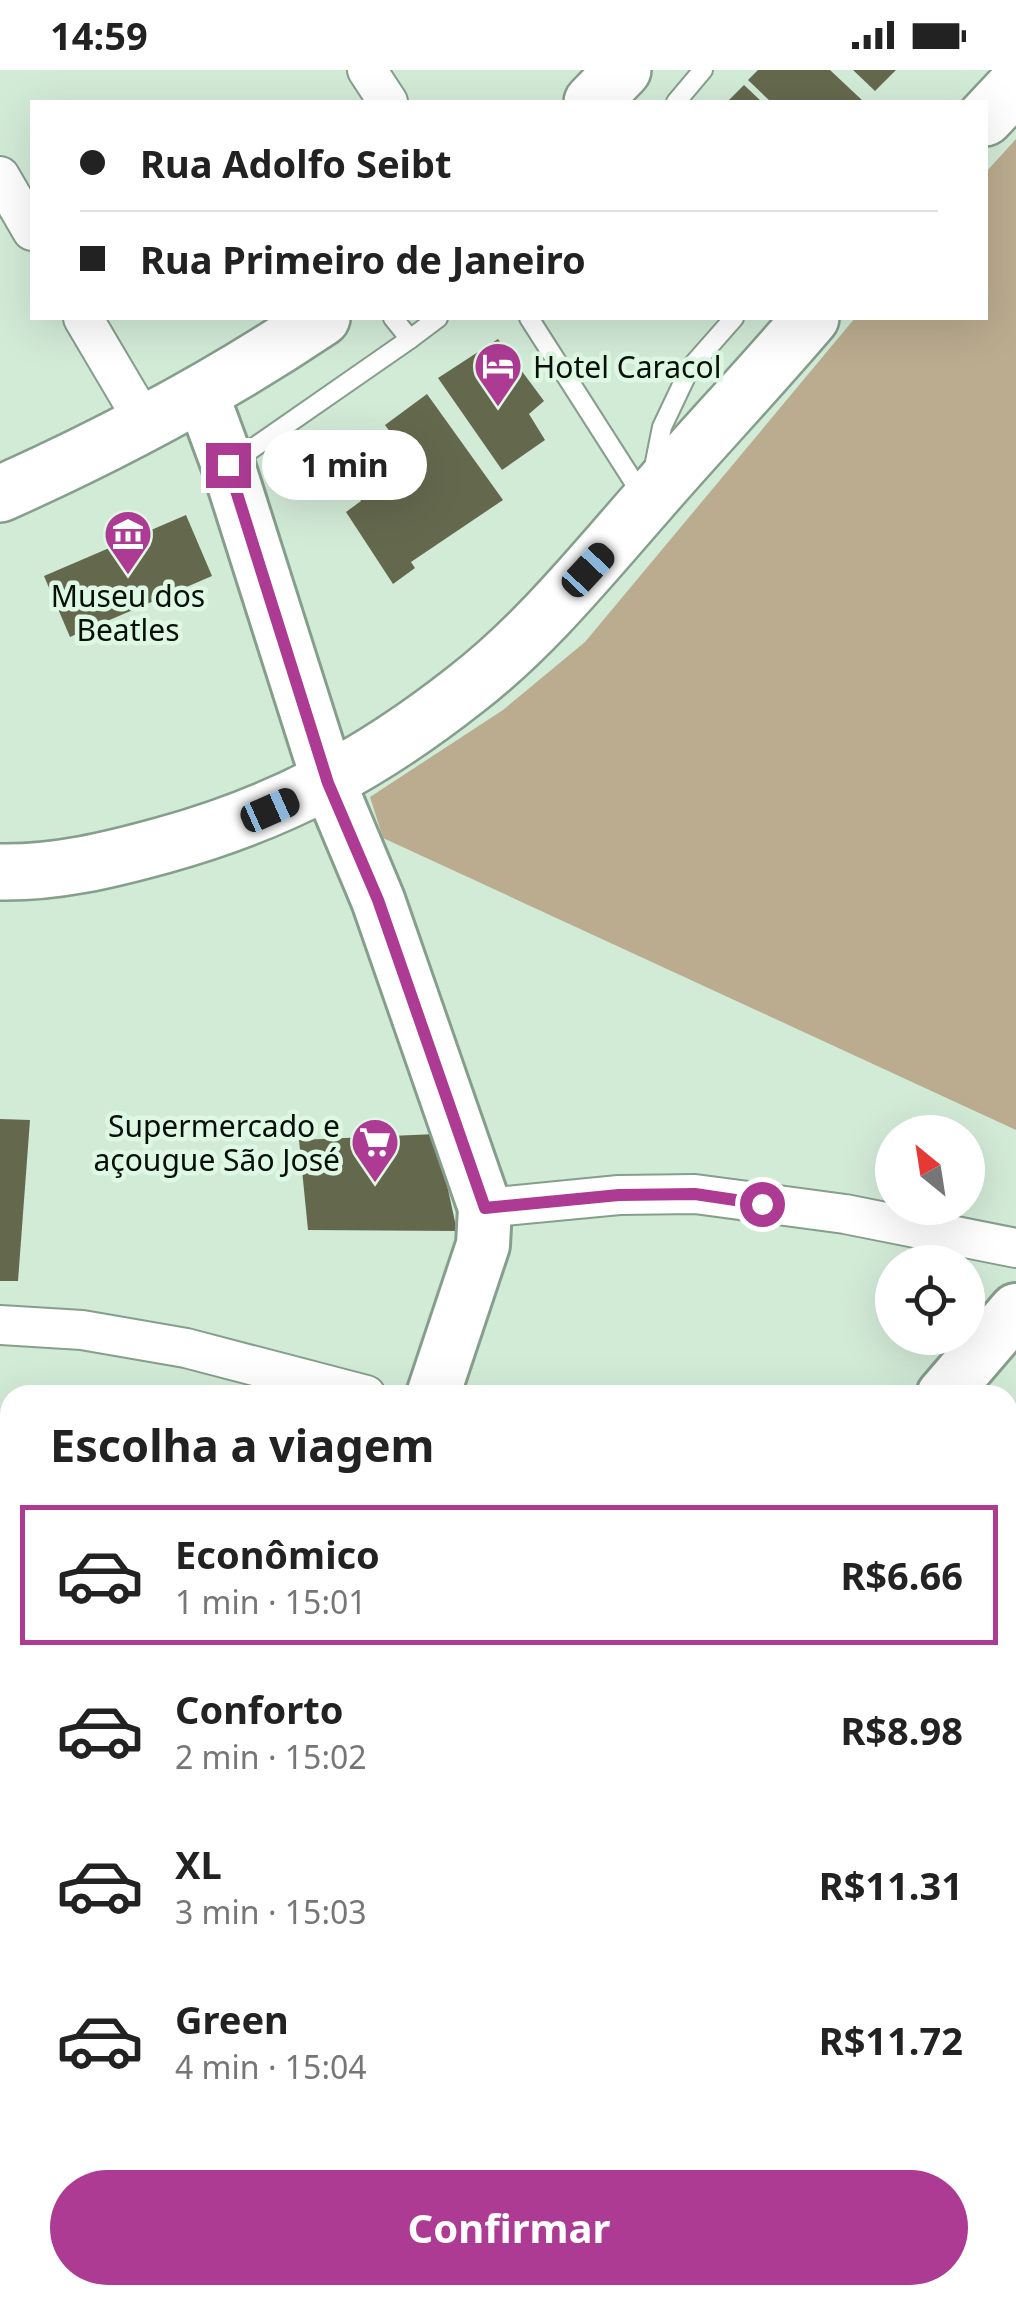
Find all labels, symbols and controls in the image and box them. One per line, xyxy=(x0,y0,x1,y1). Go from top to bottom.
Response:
text: 14:59 xyxy=(50,9,148,61)
text: Rua Adolfo Seibt xyxy=(140,137,452,189)
text: Rua Primeiro de Janeiro xyxy=(140,233,586,285)
hotel icon: Hotel Caracol xyxy=(472,340,524,408)
place label: Hotel Caracol xyxy=(533,346,721,387)
callout: 1 min xyxy=(263,430,428,500)
route end xyxy=(206,443,251,488)
text: 1 min xyxy=(300,443,389,486)
museum icon: Museu dos Beatles xyxy=(102,508,154,576)
car xyxy=(557,538,619,602)
place label: Museu dos Beatles xyxy=(51,575,205,650)
car xyxy=(236,784,304,836)
place label: Supermercado e açougue São José xyxy=(93,1105,340,1180)
north arrow xyxy=(875,1115,985,1225)
map controls xyxy=(875,1115,985,1355)
supermarket icon: Supermercado e açougue São José xyxy=(349,1116,401,1184)
route start xyxy=(740,1182,785,1227)
button: locate xyxy=(875,1245,985,1355)
text: Escolha a viagem xyxy=(50,1414,434,1475)
text: Econômico xyxy=(175,1528,380,1580)
icon: car xyxy=(55,1530,145,1620)
text: R$6.66 xyxy=(840,1549,963,1601)
text: 1 min · 15:01 xyxy=(175,1580,367,1623)
text: Conforto xyxy=(175,1683,344,1735)
icon: car xyxy=(55,1685,145,1775)
text: R$8.98 xyxy=(840,1704,963,1756)
text: 2 min · 15:02 xyxy=(175,1735,367,1778)
text: XL xyxy=(175,1838,222,1890)
icon: car xyxy=(55,1840,145,1930)
text: R$11.31 xyxy=(819,1859,963,1911)
text: 3 min · 15:03 xyxy=(175,1890,367,1933)
text: Green xyxy=(175,1993,289,2045)
icon: car xyxy=(55,1995,145,2085)
text: R$11.72 xyxy=(819,2014,963,2066)
text: 4 min · 15:04 xyxy=(175,2045,367,2088)
button: Confirmar xyxy=(50,2170,968,2285)

